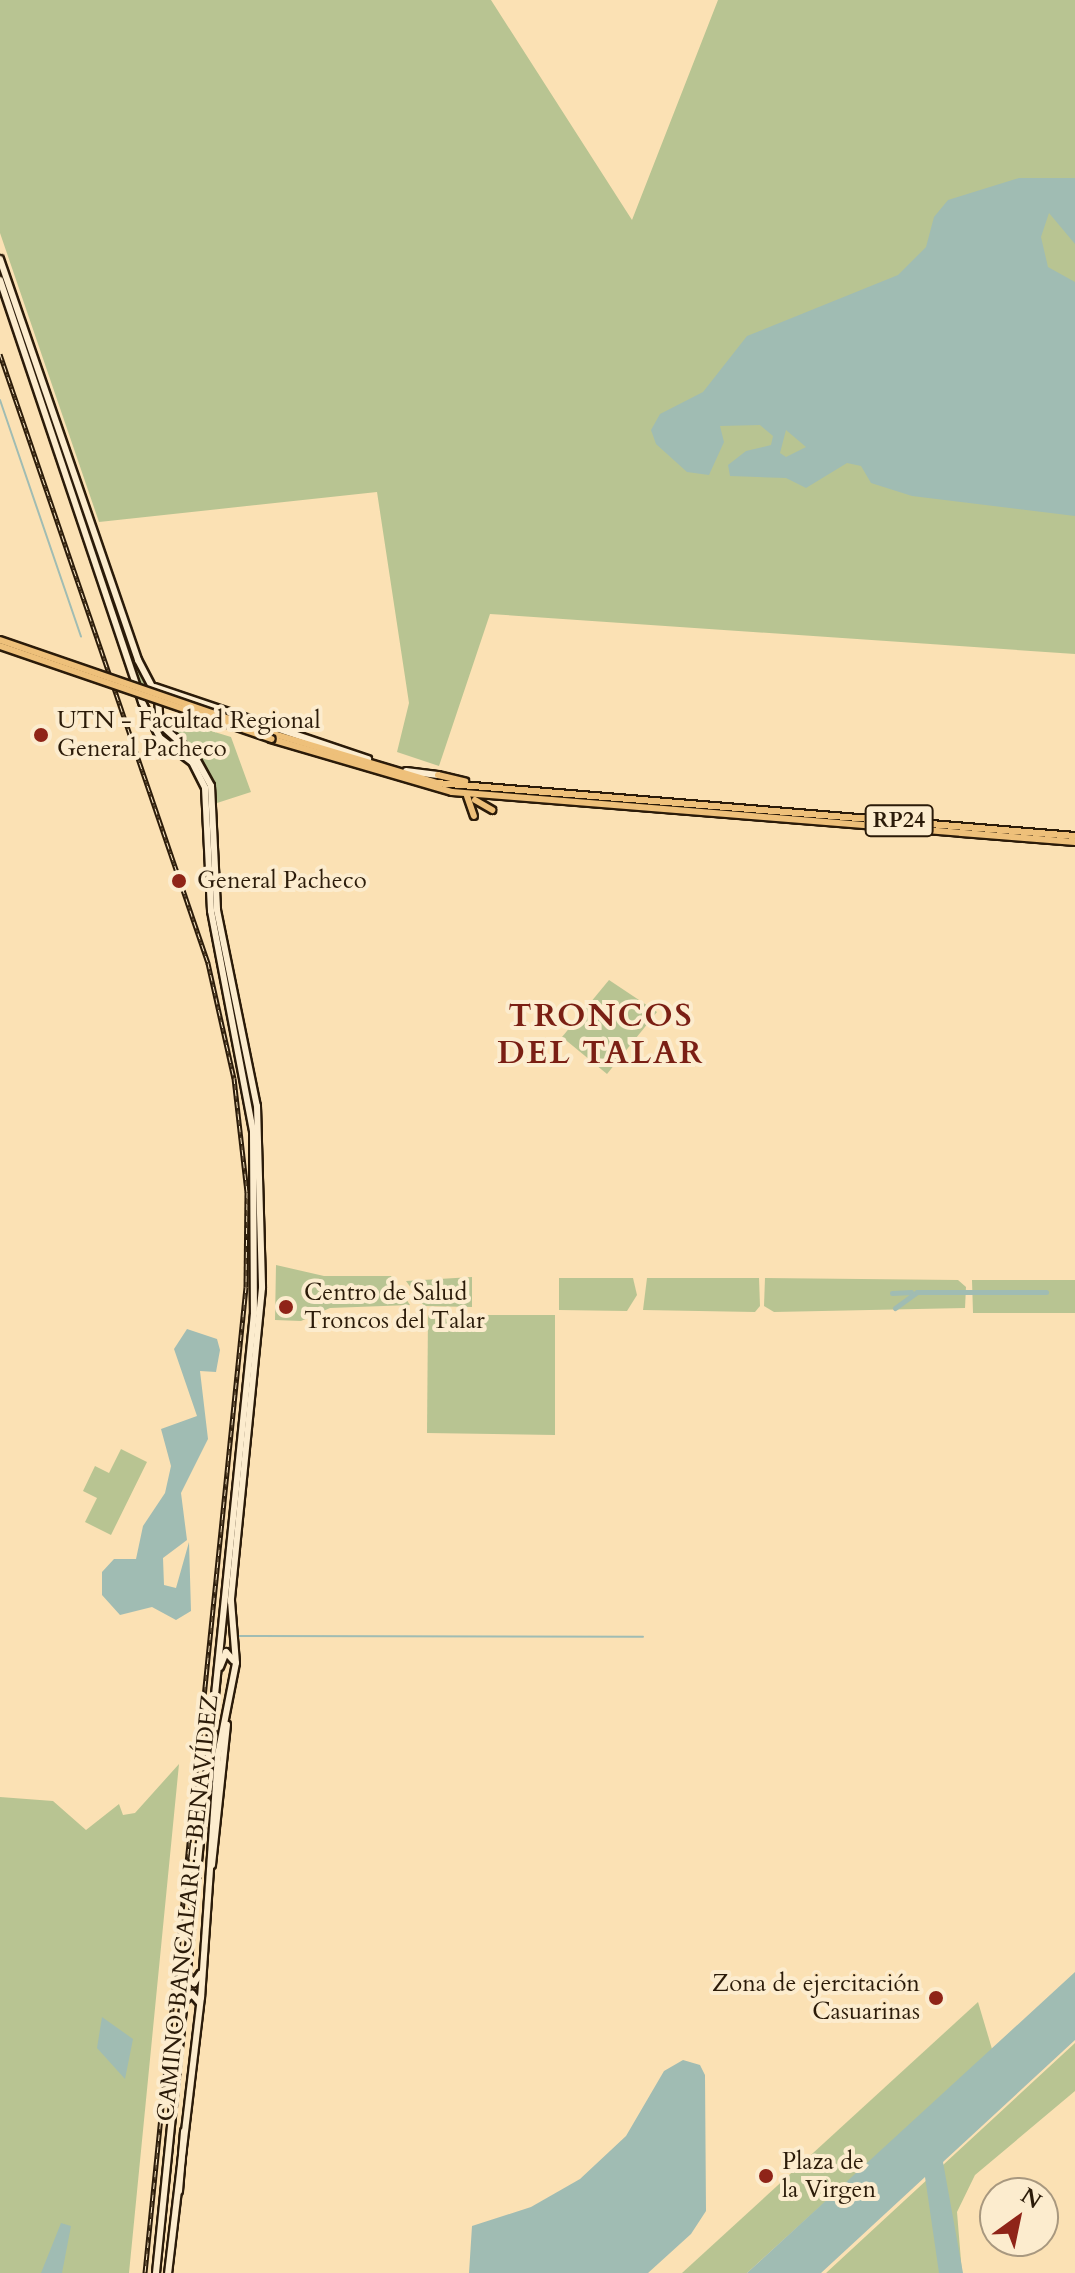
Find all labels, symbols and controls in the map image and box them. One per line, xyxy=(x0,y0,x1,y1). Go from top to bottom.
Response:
place label: UTN - Facultad Regional General Pacheco xyxy=(57,707,321,763)
marker: UTN - Facultad Regional General Pacheco xyxy=(32,726,50,744)
road number: RP24 xyxy=(863,803,935,839)
place label: General Pacheco xyxy=(197,867,367,895)
marker: General Pacheco xyxy=(168,870,190,892)
district label: TRONCOS DEL TALAR xyxy=(497,998,705,1073)
place label: Centro de Salud Troncos del Talar xyxy=(304,1279,485,1335)
marker: Centro de Salud Troncos del Talar xyxy=(275,1296,297,1318)
street label: CAMINO BANCALARI - BENAVÍDEZ xyxy=(151,1693,225,2123)
place label: Zona de ejercitación Casuarinas xyxy=(712,1970,920,2026)
marker: Zona de ejercitación Casuarinas xyxy=(927,1989,945,2007)
place label: Plaza de la Virgen xyxy=(782,2148,876,2204)
marker: Plaza de la Virgen xyxy=(757,2167,775,2185)
north arrow xyxy=(979,2177,1059,2257)
text: N xyxy=(1015,2181,1047,2216)

